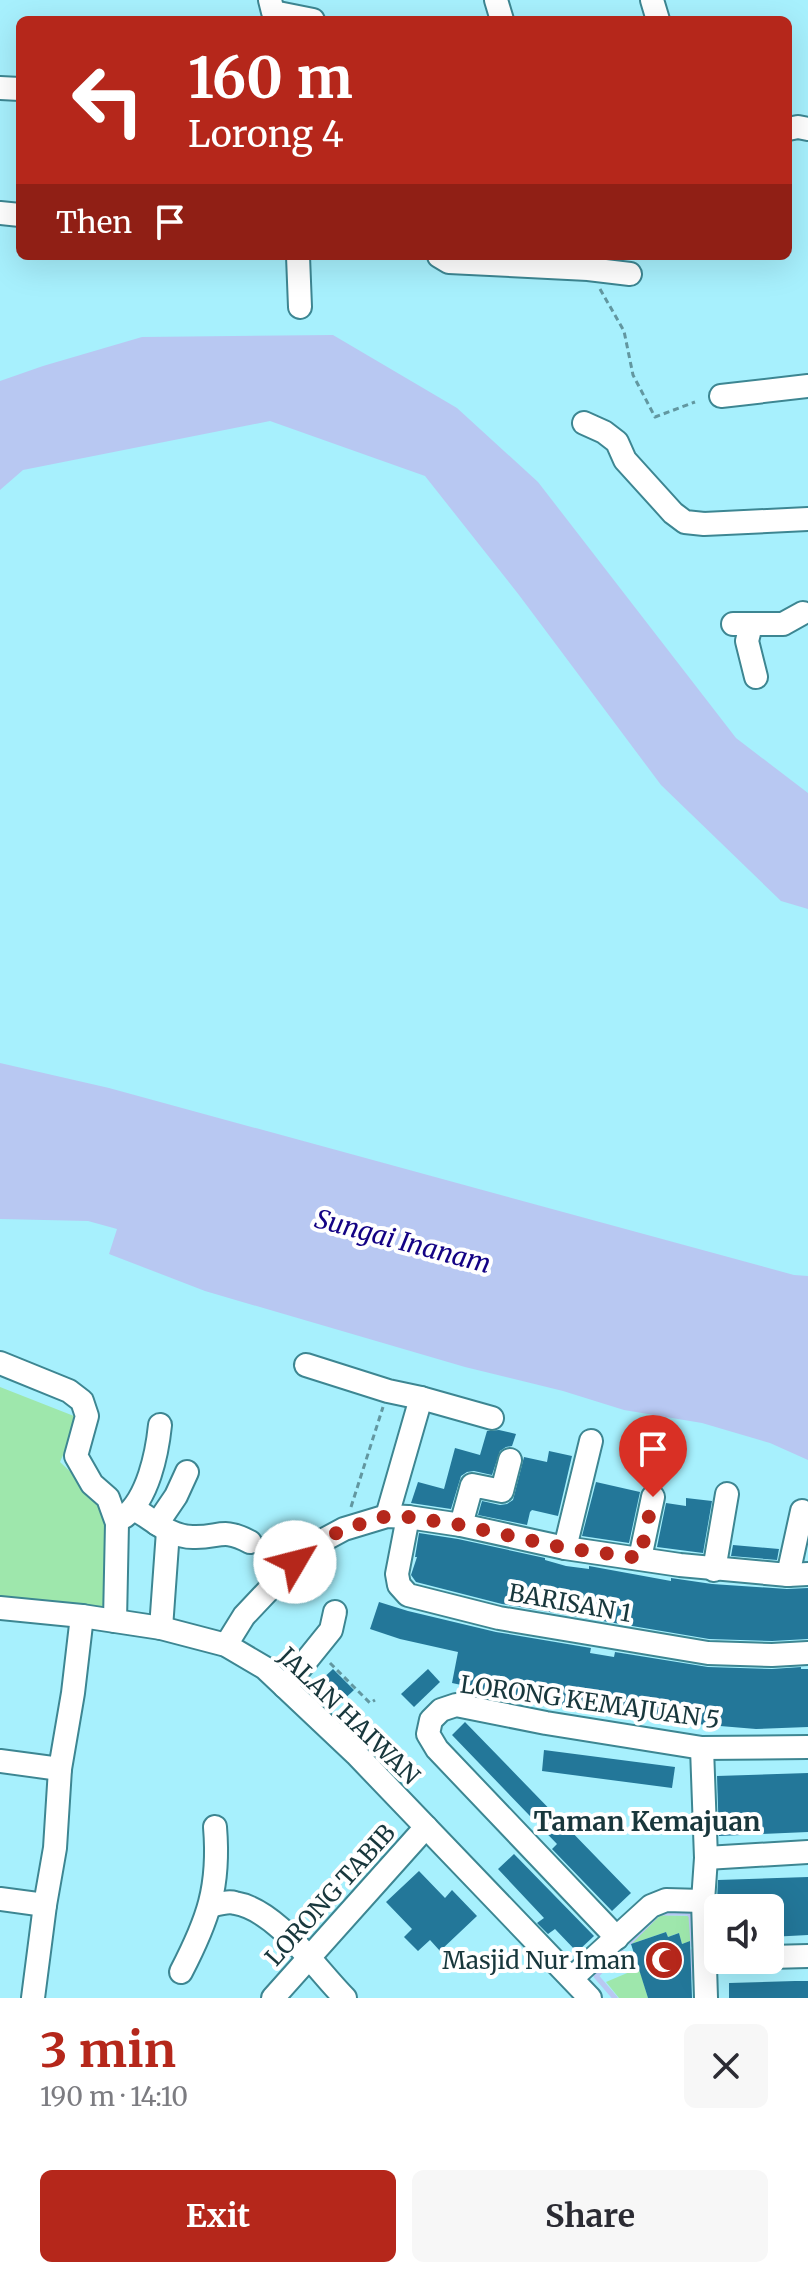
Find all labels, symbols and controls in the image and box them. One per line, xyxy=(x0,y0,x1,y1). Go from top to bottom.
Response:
text: 160 m xyxy=(188,43,353,113)
icon: left xyxy=(56,48,160,152)
text: Lorong 4 xyxy=(188,112,344,157)
icon: arrive xyxy=(148,200,192,244)
text: Then xyxy=(56,203,132,241)
water label: Sungai Inanam xyxy=(311,1202,495,1280)
pin xyxy=(619,1415,687,1497)
icon: arrive xyxy=(631,1427,675,1471)
position arrow xyxy=(253,1520,337,1604)
street label: BARISAN 1 xyxy=(506,1577,634,1629)
street label: JALAN HAIWAN xyxy=(271,1640,427,1792)
street label: LORONG KEMAJUAN 5 xyxy=(458,1668,722,1736)
district label: Taman Kemajuan xyxy=(533,1805,761,1838)
street label: LORONG TABIB xyxy=(258,1818,402,1972)
map controls xyxy=(704,1894,784,1974)
button: sound xyxy=(704,1894,784,1974)
mosque icon: Masjid Nur Iman xyxy=(643,1939,685,1981)
place label: Masjid Nur Iman xyxy=(442,1945,636,1976)
text: 3 min xyxy=(40,2020,176,2080)
button: close xyxy=(684,2024,768,2108)
text: 190 m · 14:10 xyxy=(40,2080,188,2113)
button: Exit xyxy=(40,2170,396,2262)
button: Share xyxy=(412,2170,768,2262)

